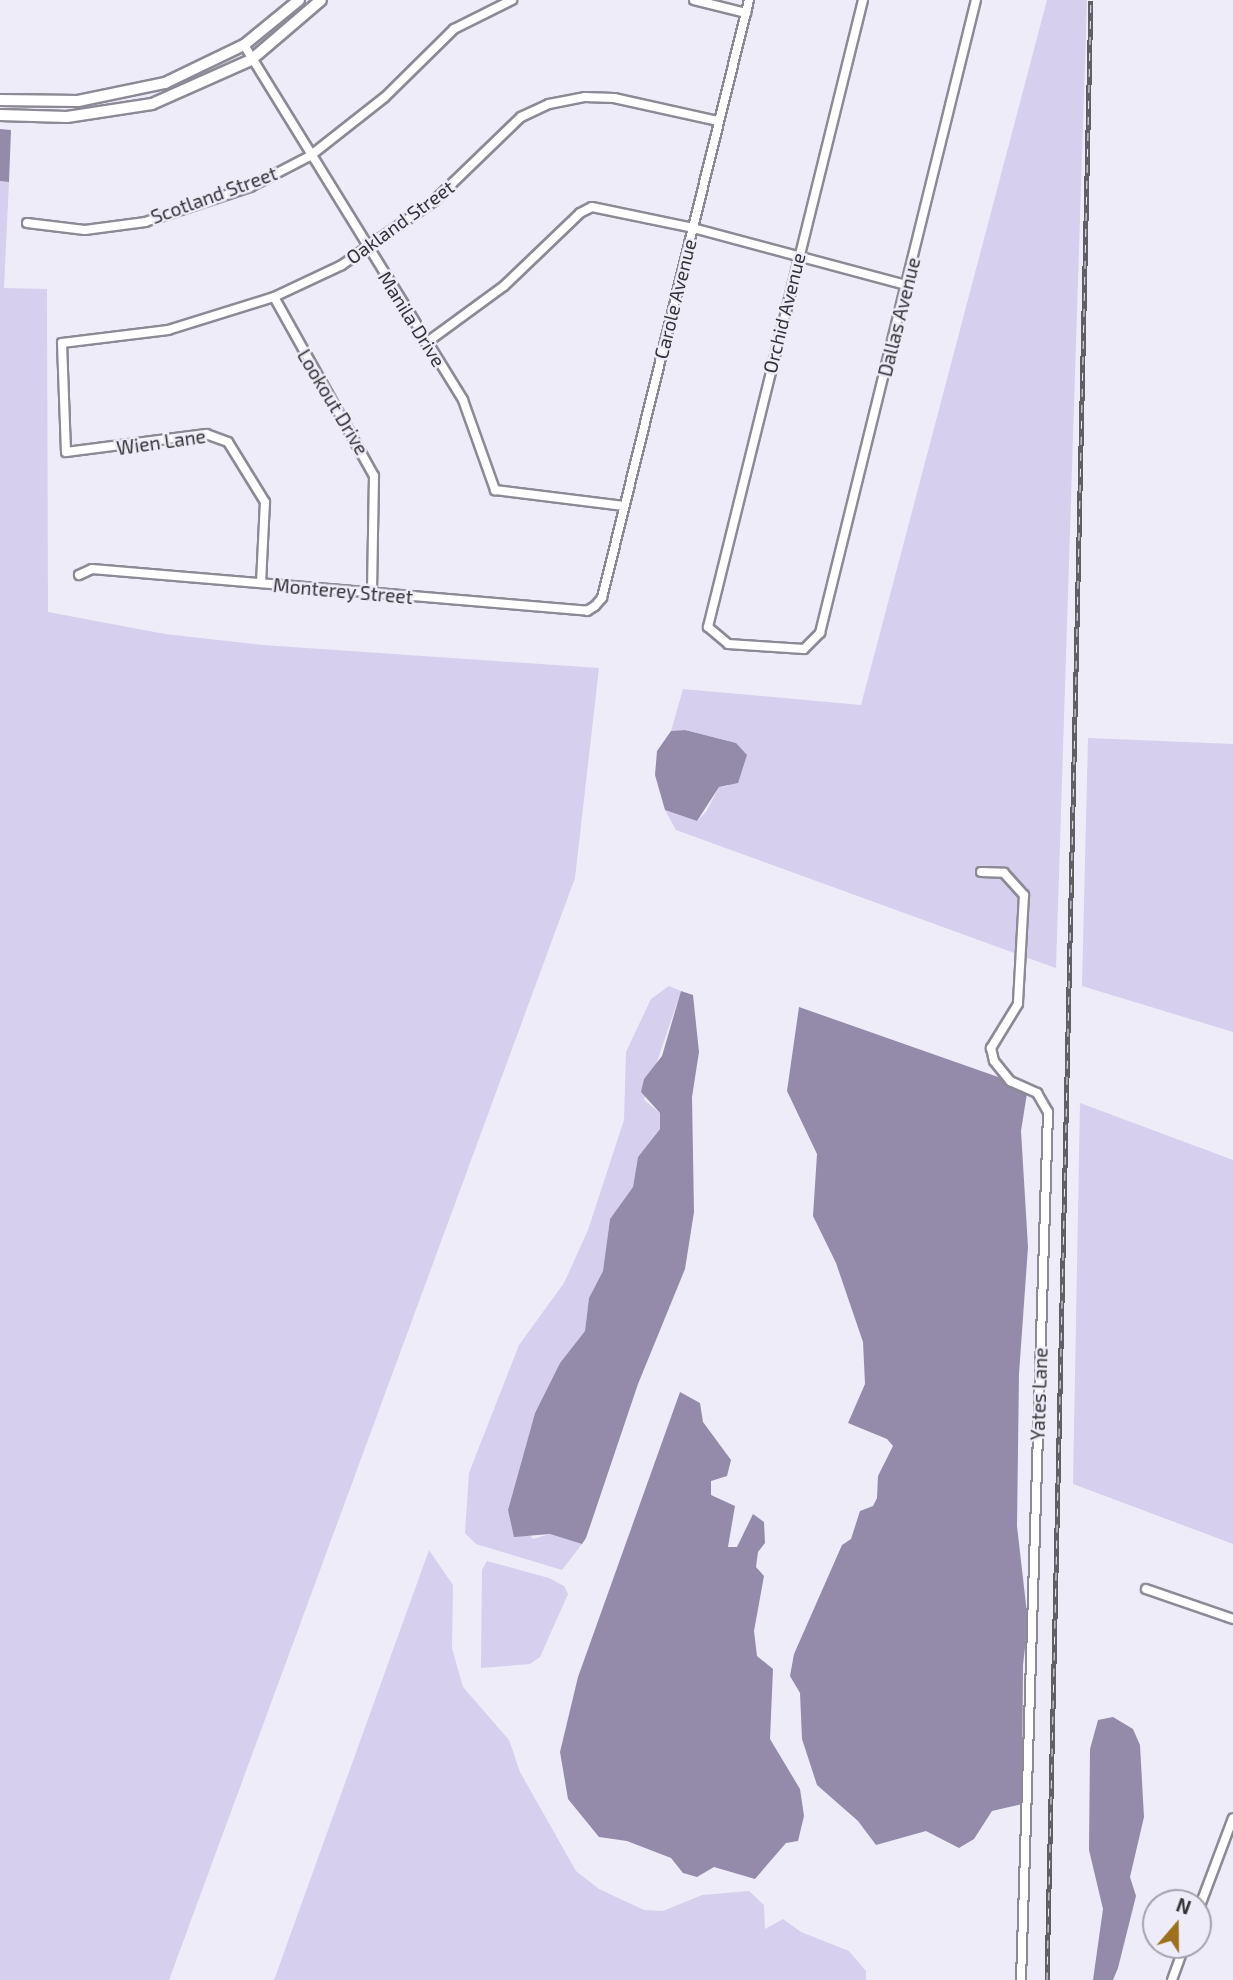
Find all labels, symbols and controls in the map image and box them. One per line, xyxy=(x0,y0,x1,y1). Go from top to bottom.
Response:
street label: Scotland Street xyxy=(148,162,280,228)
street label: Oakland Street xyxy=(342,175,458,269)
street label: Carole Avenue xyxy=(649,236,701,362)
street label: Orchid Avenue xyxy=(758,250,810,376)
street label: Dallas Avenue xyxy=(873,255,925,379)
street label: Manila Drive xyxy=(374,267,450,371)
street label: Lookout Drive xyxy=(293,345,373,459)
street label: Wien Lane xyxy=(115,424,207,460)
street label: Monterey Street xyxy=(272,574,414,608)
street label: Yates Lane xyxy=(1026,1347,1052,1441)
north arrow xyxy=(1142,1889,1212,1959)
text: N xyxy=(1173,1893,1194,1919)

